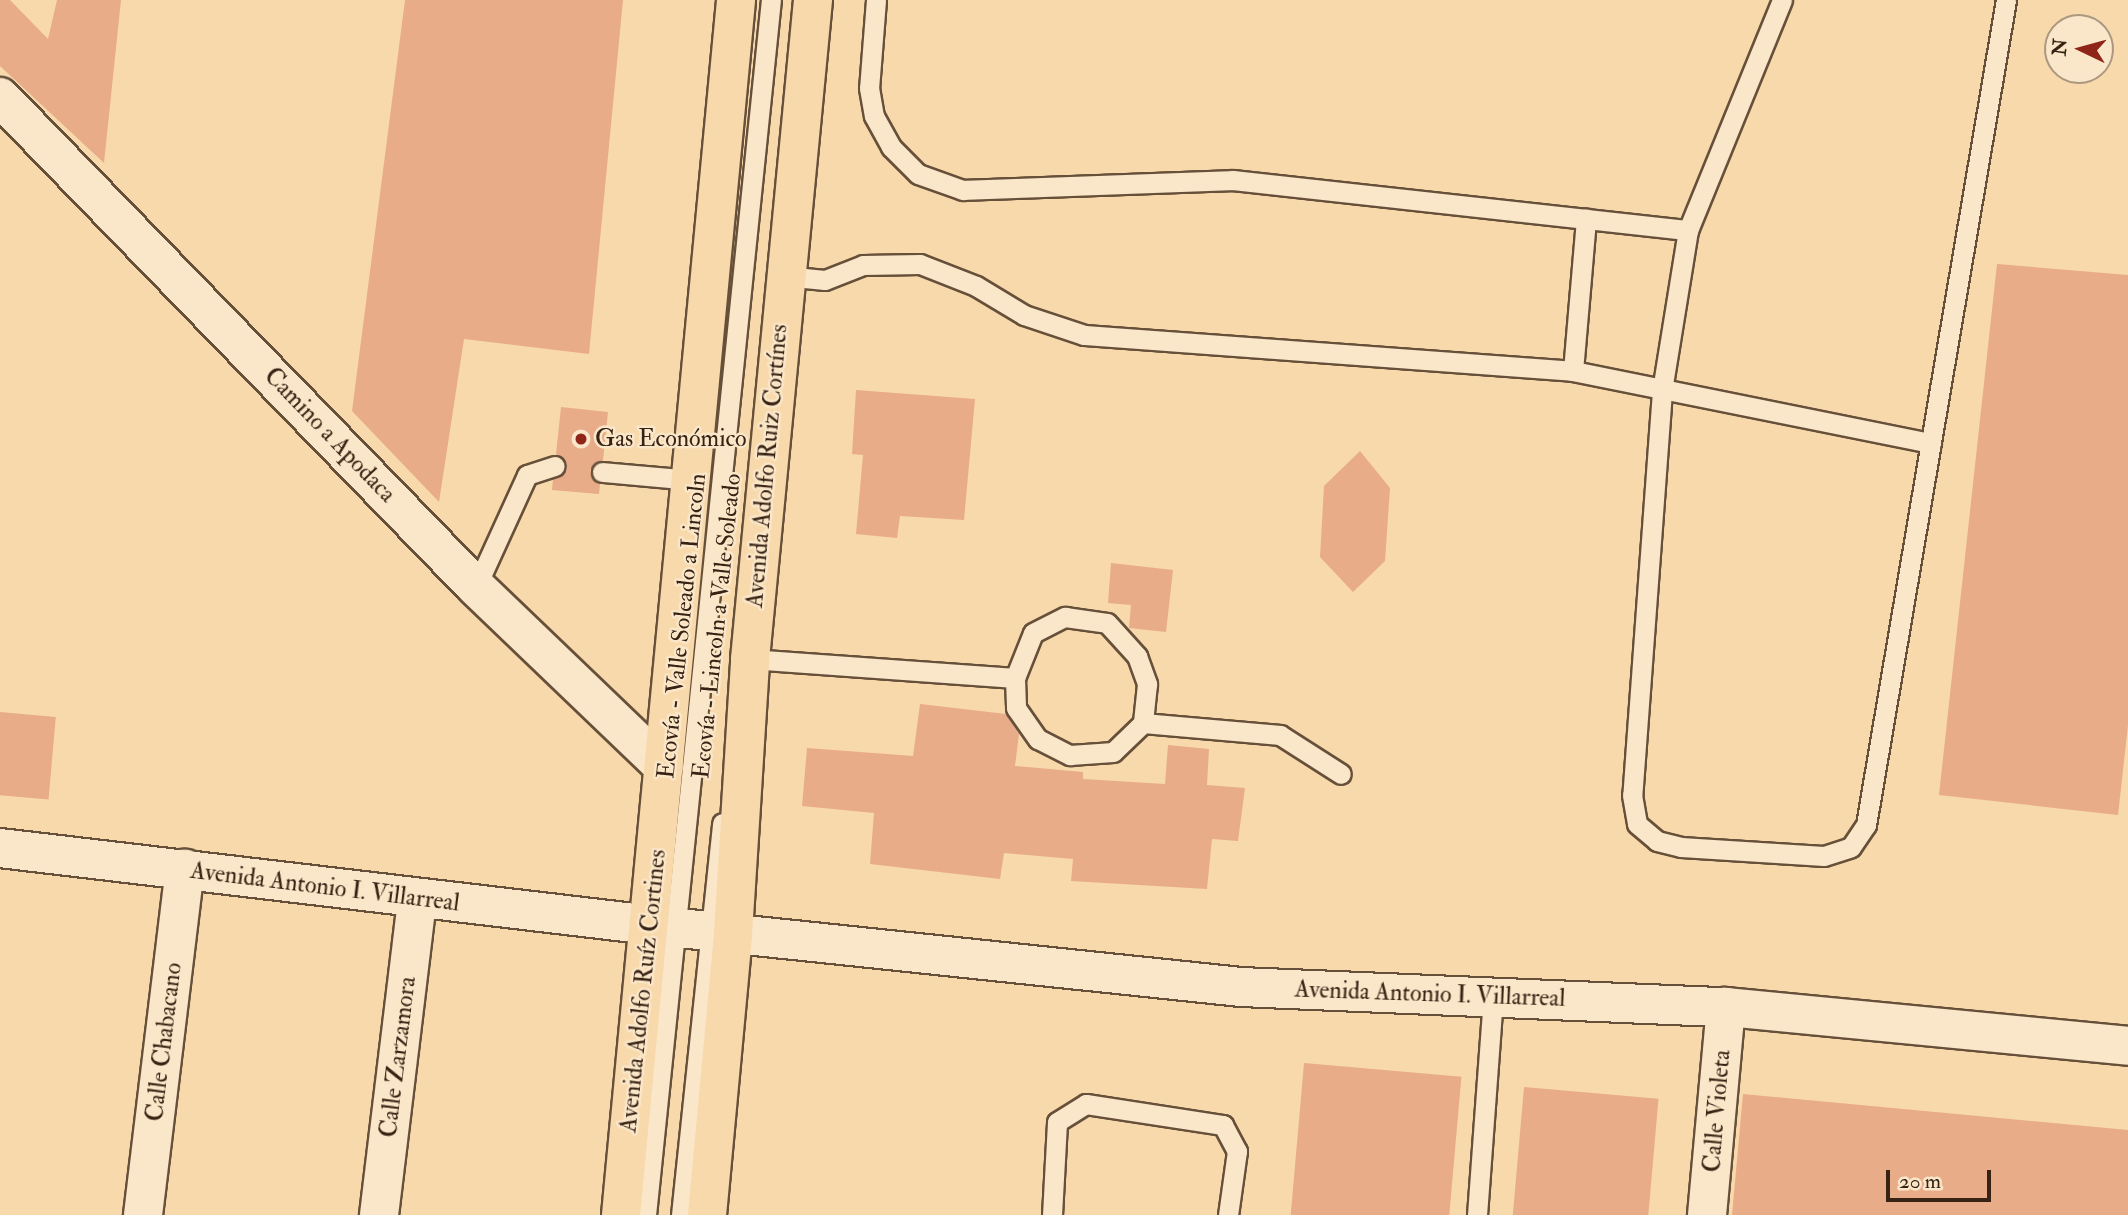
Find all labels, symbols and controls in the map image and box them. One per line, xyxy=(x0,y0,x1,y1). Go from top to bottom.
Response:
north arrow xyxy=(2044,14,2114,84)
text: N xyxy=(2047,38,2073,57)
street label: Avenida Adolfo Ruiz Cortínes xyxy=(740,323,794,609)
street label: Camino a Apodaca xyxy=(258,362,402,508)
place label: Gas Económico xyxy=(595,425,747,453)
marker: Gas Económico xyxy=(573,431,589,447)
street label: Ecovía - Valle Soleado a Lincoln xyxy=(652,472,712,780)
street label: Ecovía - Lincoln a Valle Soleado xyxy=(687,472,747,780)
street label: Avenida Adolfo Ruíz Cortines xyxy=(614,848,672,1134)
street label: Avenida Antonio I. Villarreal xyxy=(189,856,461,918)
street label: Calle Chabacano xyxy=(140,961,188,1123)
street label: Calle Zarzamora xyxy=(374,975,422,1139)
street label: Avenida Antonio I. Villarreal xyxy=(1294,975,1566,1013)
street label: Calle Violeta xyxy=(1697,1049,1737,1173)
scale bar xyxy=(1890,1156,1995,1200)
text: 20 m xyxy=(1899,1168,1941,1195)

